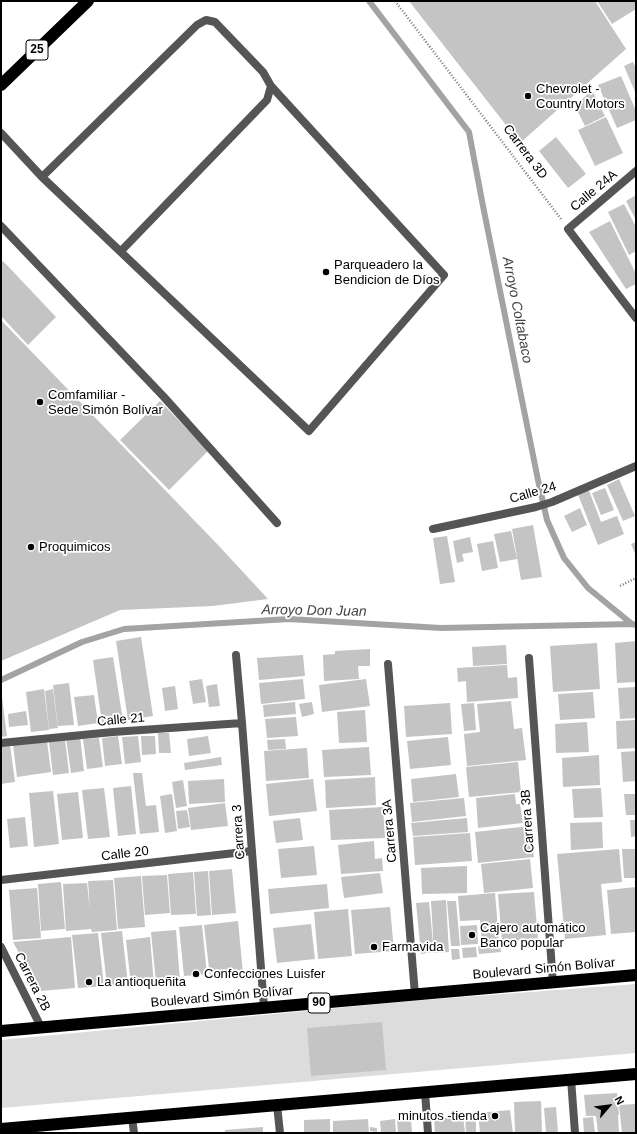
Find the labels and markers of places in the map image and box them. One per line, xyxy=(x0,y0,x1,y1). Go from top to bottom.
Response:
place label: Chevrolet - Country Motors xyxy=(536,81,625,112)
marker: Chevrolet - Country Motors xyxy=(523,91,533,101)
place label: Parqueadero la Bendicion de Díos xyxy=(334,257,440,288)
marker: Parqueadero la Bendicion de Díos xyxy=(321,267,331,277)
place label: Comfamiliar - Sede Simón Bolívar xyxy=(48,387,163,418)
marker: Comfamiliar - Sede Simón Bolívar xyxy=(35,397,45,407)
place label: Proquimicos xyxy=(39,539,111,555)
marker: Proquimicos xyxy=(26,542,36,552)
place label: Cajero automático Banco popular xyxy=(480,920,585,951)
marker: Cajero automático Banco popular xyxy=(467,930,477,940)
place label: Farmavida xyxy=(382,939,443,955)
marker: Farmavida xyxy=(369,942,379,952)
place label: Confecciones Luisfer xyxy=(204,966,325,982)
marker: Confecciones Luisfer xyxy=(191,969,201,979)
place label: La antioqueñita xyxy=(97,974,186,990)
marker: La antioqueñita xyxy=(84,977,94,987)
place label: minutos -tienda xyxy=(398,1108,487,1124)
marker: minutos -tienda xyxy=(490,1111,500,1121)

